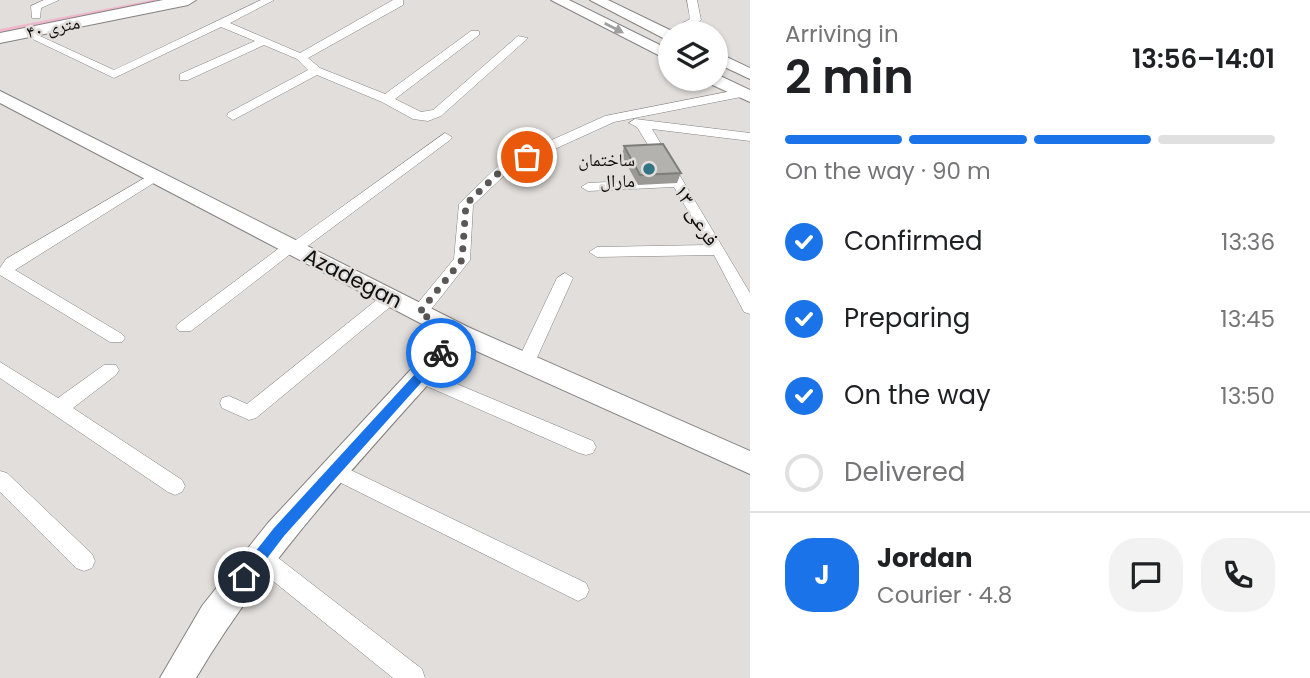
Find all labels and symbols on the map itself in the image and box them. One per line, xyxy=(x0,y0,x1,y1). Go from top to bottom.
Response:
street label: ۴۰ متری xyxy=(24,10,82,44)
one-way arrow xyxy=(604,23,624,34)
pin xyxy=(497,127,557,187)
place label: ساختمان مارال xyxy=(578,147,635,193)
marker: ساختمان مارال xyxy=(641,161,657,177)
street label: فرعی ۱۳ xyxy=(667,179,727,251)
street label: Azadegan xyxy=(299,241,407,315)
courier xyxy=(406,318,476,388)
pin xyxy=(214,547,274,607)

